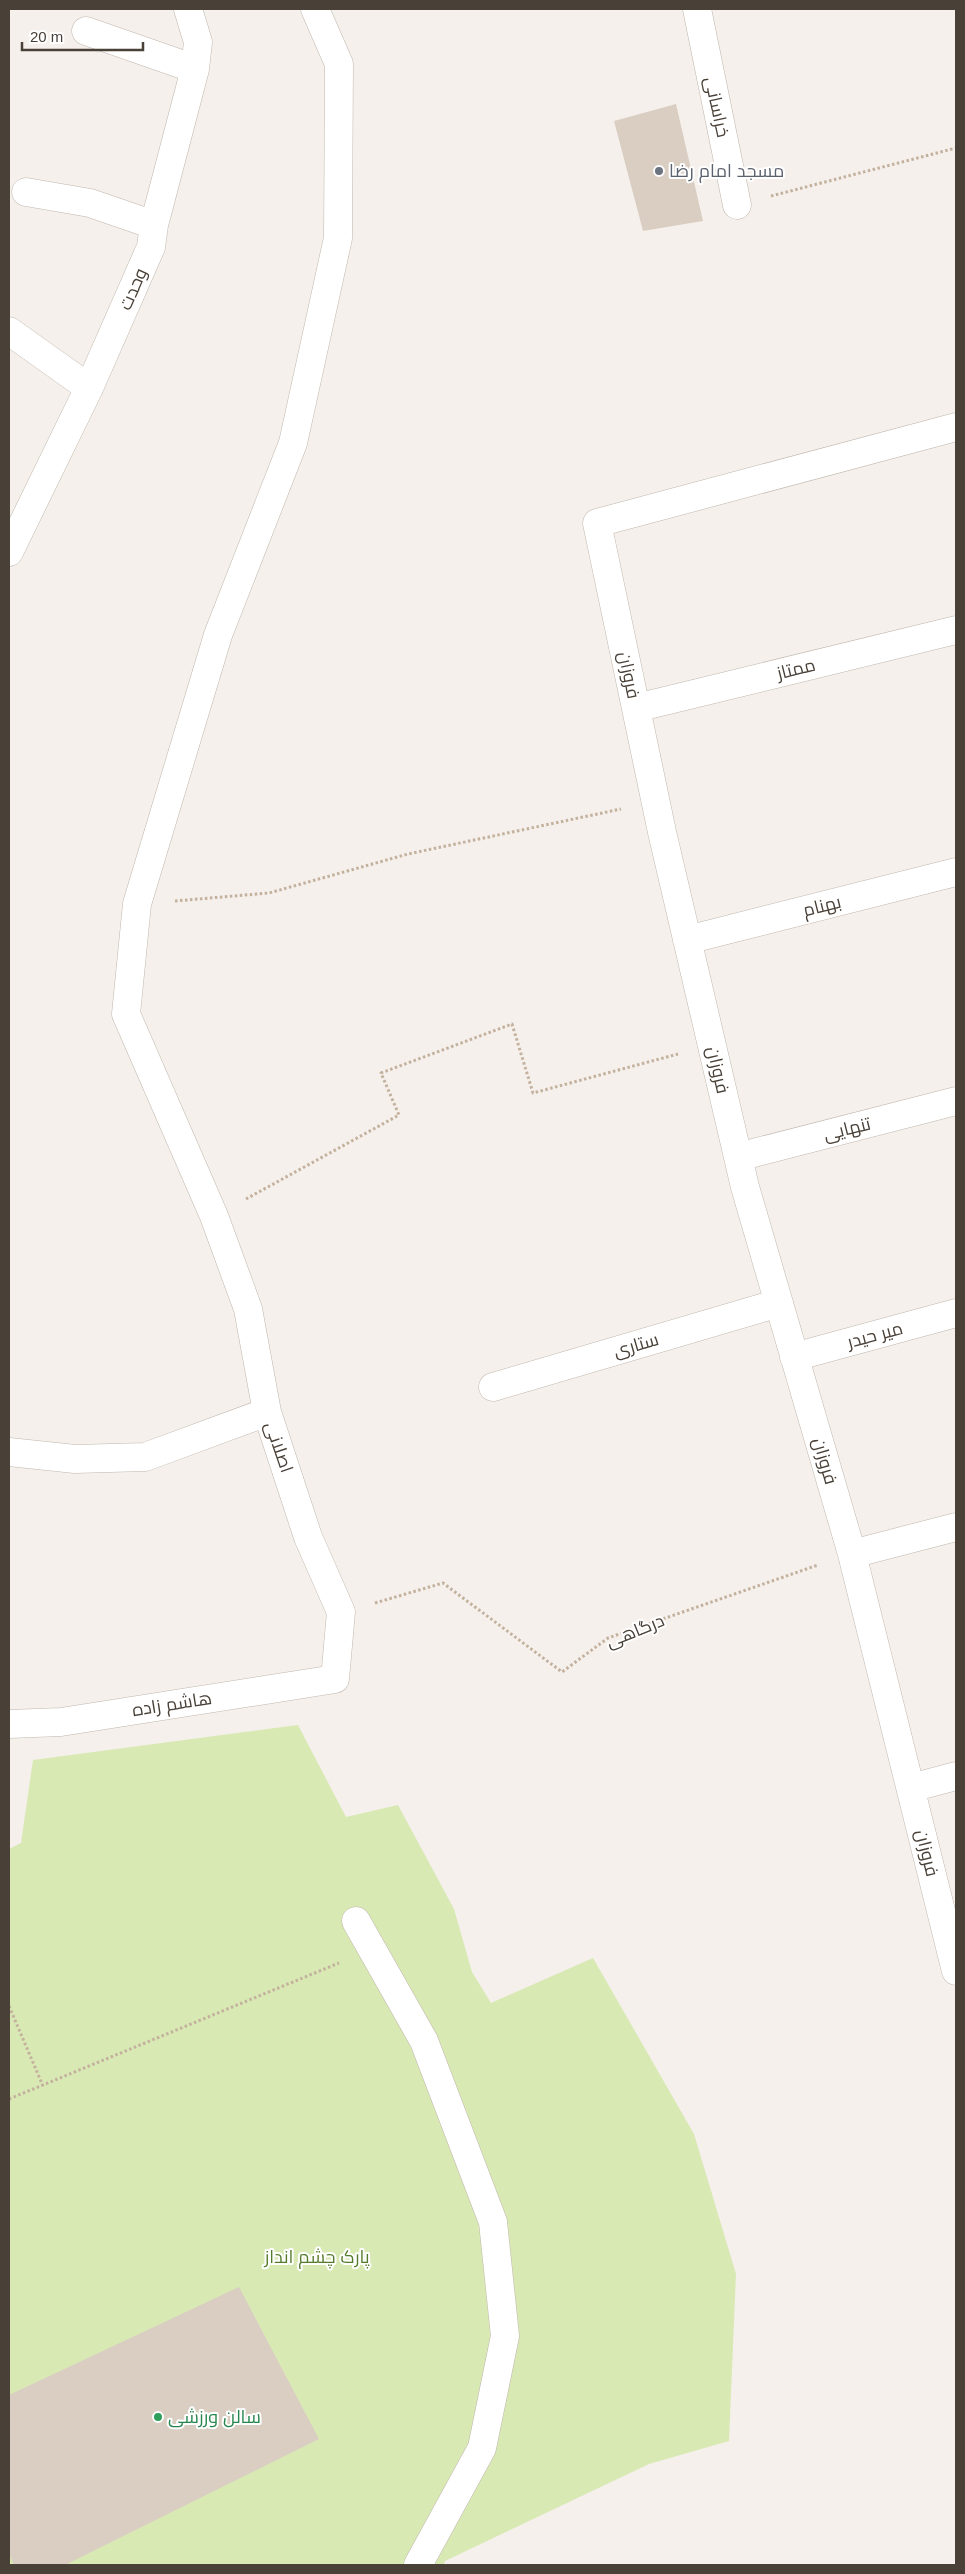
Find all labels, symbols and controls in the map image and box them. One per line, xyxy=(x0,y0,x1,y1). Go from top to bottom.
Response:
scale bar xyxy=(22,20,144,52)
text: 20 m xyxy=(30,28,63,45)
street label: خراسانی xyxy=(700,75,733,139)
place label: مسجد امام رضا xyxy=(669,161,784,183)
marker: مسجد امام رضا xyxy=(653,165,665,177)
street label: وحدت xyxy=(115,265,152,313)
street label: فروزان xyxy=(613,650,644,701)
street label: ممتاز xyxy=(774,655,818,685)
street label: بهنام xyxy=(801,892,844,922)
street label: فروزان xyxy=(702,1045,733,1096)
street label: تنهایی xyxy=(821,1113,873,1145)
street label: میر حیدر xyxy=(844,1318,905,1353)
street label: ستاری xyxy=(611,1329,661,1362)
street label: اصلانی xyxy=(260,1419,297,1475)
street label: فروزان xyxy=(808,1435,841,1487)
street label: درگاهی xyxy=(603,1610,667,1653)
street label: هاشم زاده xyxy=(131,1688,213,1722)
street label: فروزان xyxy=(911,1827,942,1879)
park label: پارک چشم انداز xyxy=(263,2247,370,2269)
place label: سالن ورزشی xyxy=(168,2407,261,2428)
marker: سالن ورزشی xyxy=(152,2411,164,2423)

